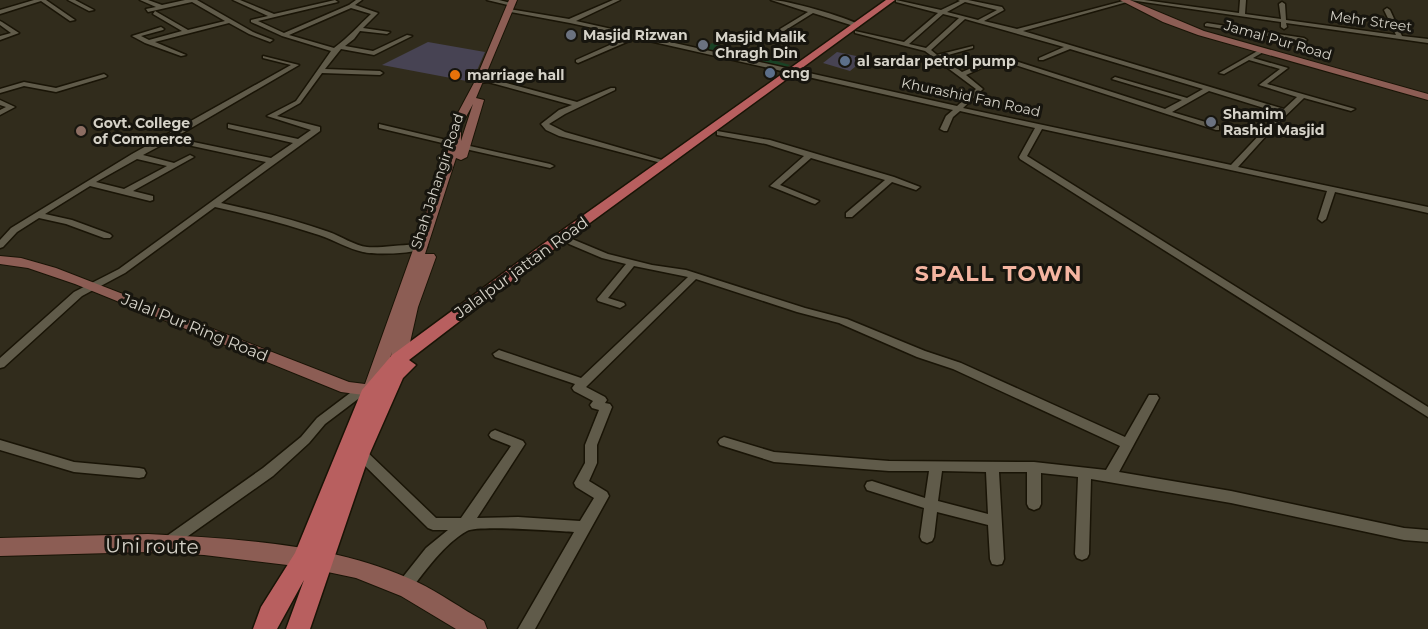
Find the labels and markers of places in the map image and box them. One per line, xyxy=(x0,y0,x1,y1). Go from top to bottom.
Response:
place label: Masjid Rizwan xyxy=(583,26,688,44)
marker: Masjid Rizwan xyxy=(564,28,578,42)
place label: Masjid Malik Chragh Din xyxy=(715,28,807,62)
marker: Masjid Malik Chragh Din xyxy=(696,38,710,52)
place label: al sardar petrol pump xyxy=(857,52,1016,70)
marker: al sardar petrol pump xyxy=(838,54,852,68)
place label: cng xyxy=(782,64,810,82)
place label: marriage hall xyxy=(467,66,565,84)
marker: cng xyxy=(763,66,777,80)
marker: marriage hall xyxy=(448,68,462,82)
place label: Shamim Rashid Masjid xyxy=(1223,105,1324,139)
place label: Govt. College of Commerce xyxy=(93,114,192,148)
marker: Shamim Rashid Masjid xyxy=(1204,115,1218,129)
marker: Govt. College of Commerce xyxy=(74,124,88,138)

